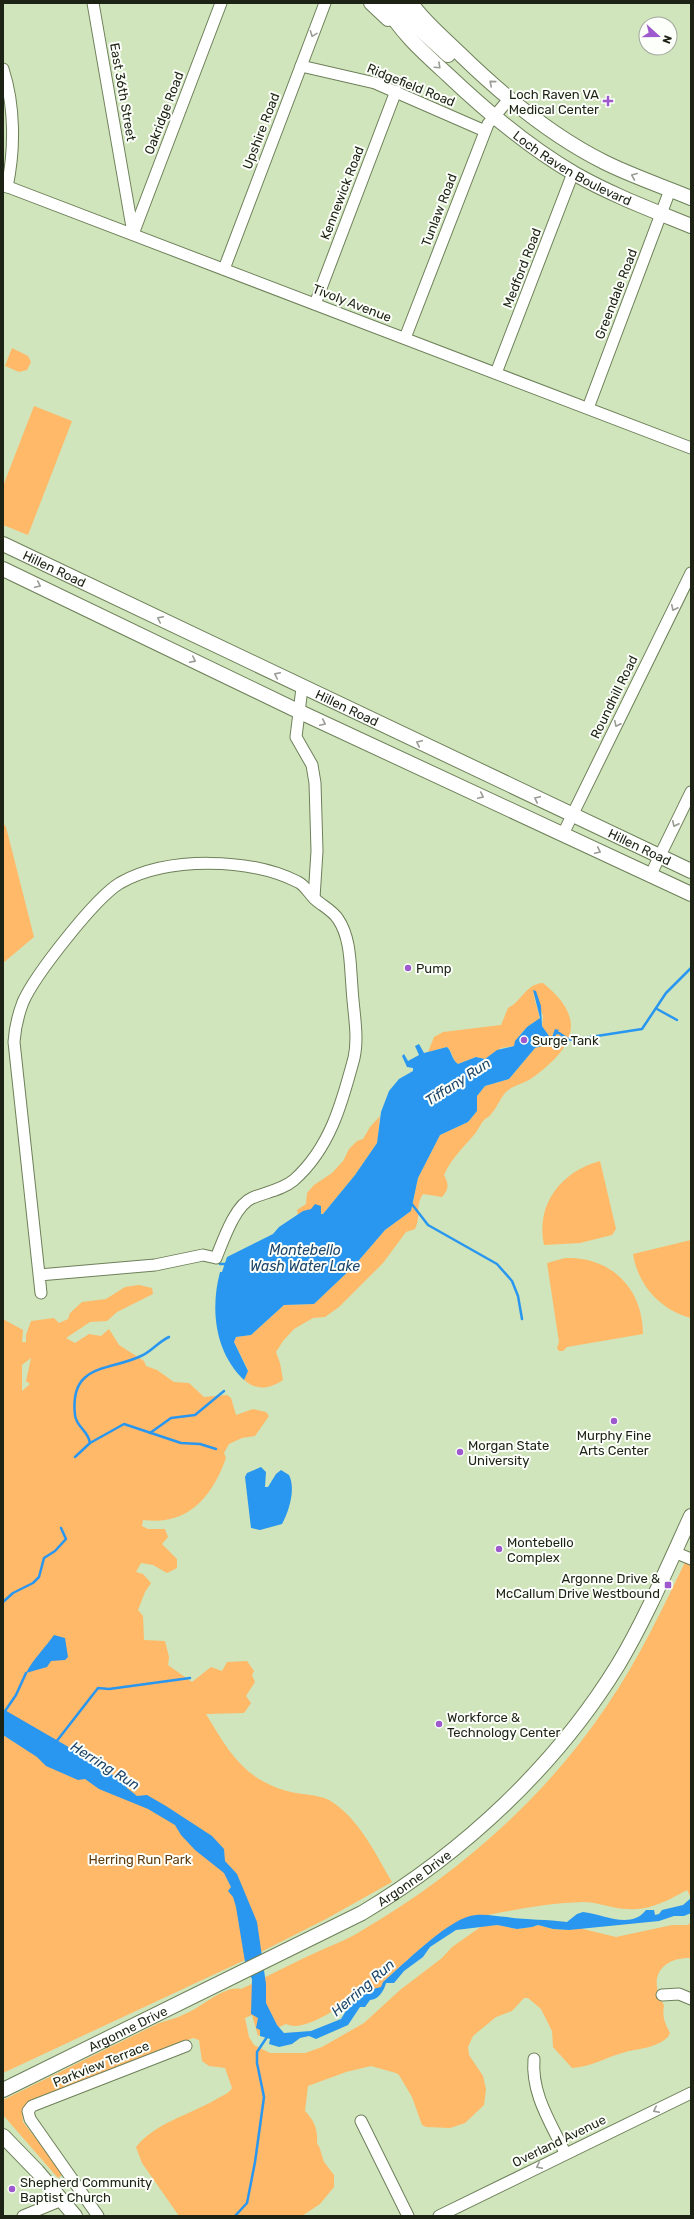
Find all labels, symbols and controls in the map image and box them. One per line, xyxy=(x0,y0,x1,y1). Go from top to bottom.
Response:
north arrow xyxy=(638,16,678,56)
one-way arrow xyxy=(310,31,318,38)
text: N xyxy=(659,33,674,46)
street label: East 36th Street xyxy=(107,42,139,142)
street label: Ridgefield Road xyxy=(364,60,457,110)
one-way arrow xyxy=(433,61,441,69)
street label: Oakridge Road xyxy=(141,69,188,157)
one-way arrow xyxy=(489,81,496,88)
place label: Loch Raven VA Medical Center xyxy=(509,87,599,117)
street label: Upshire Road xyxy=(240,91,282,171)
marker: Loch Raven VA Medical Center xyxy=(602,95,614,107)
street label: Loch Raven Boulevard xyxy=(510,127,634,208)
street label: Kennewick Road xyxy=(317,144,367,242)
street label: Tunlaw Road xyxy=(418,172,460,248)
one-way arrow xyxy=(630,172,637,180)
street label: Medford Road xyxy=(500,226,544,310)
street label: Greendale Road xyxy=(592,247,640,341)
street label: Tivoly Avenue xyxy=(310,281,394,325)
street label: Hillen Road xyxy=(21,547,88,590)
one-way arrow xyxy=(34,580,42,588)
one-way arrow xyxy=(671,603,679,611)
one-way arrow xyxy=(156,616,164,624)
street label: Roundhill Road xyxy=(587,653,641,741)
one-way arrow xyxy=(189,655,196,663)
one-way arrow xyxy=(273,672,281,680)
street label: Hillen Road xyxy=(313,686,381,729)
one-way arrow xyxy=(319,718,326,726)
one-way arrow xyxy=(614,720,622,728)
one-way arrow xyxy=(416,740,424,748)
one-way arrow xyxy=(476,791,484,799)
one-way arrow xyxy=(533,796,541,804)
one-way arrow xyxy=(672,820,680,828)
street label: Hillen Road xyxy=(606,825,674,868)
one-way arrow xyxy=(594,846,602,854)
place label: Pump xyxy=(416,961,452,976)
marker: Pump xyxy=(403,963,413,973)
place label: Surge Tank xyxy=(532,1033,599,1049)
marker: Surge Tank xyxy=(519,1035,529,1045)
water label: Tiffany Run xyxy=(422,1055,494,1109)
water label: Montebello Wash Water Lake xyxy=(250,1242,360,1275)
marker: Murphy Fine Arts Center xyxy=(609,1416,619,1426)
place label: Murphy Fine Arts Center xyxy=(577,1428,651,1458)
place label: Morgan State University xyxy=(468,1438,549,1468)
marker: Morgan State University xyxy=(455,1447,465,1457)
place label: Montebello Complex xyxy=(507,1535,574,1565)
marker: Montebello Complex xyxy=(494,1544,504,1554)
place label: Argonne Drive & McCallum Drive Westbound xyxy=(496,1571,660,1601)
marker: Argonne Drive & McCallum Drive Westbound xyxy=(663,1580,673,1590)
place label: Workforce & Technology Center xyxy=(447,1710,560,1741)
marker: Workforce & Technology Center xyxy=(434,1719,444,1729)
water label: Herring Run xyxy=(67,1738,143,1794)
street label: Argonne Drive xyxy=(375,1847,454,1909)
park label: Herring Run Park xyxy=(89,1852,192,1868)
water label: Herring Run xyxy=(328,1956,398,2020)
street label: Argonne Drive xyxy=(86,2003,170,2054)
street label: Parkview Terrace xyxy=(51,2038,151,2090)
one-way arrow xyxy=(653,2105,660,2113)
street label: Overland Avenue xyxy=(510,2112,608,2170)
one-way arrow xyxy=(536,2162,543,2169)
place label: Shepherd Community Baptist Church xyxy=(20,2175,152,2205)
marker: Shepherd Community Baptist Church xyxy=(7,2184,17,2194)

